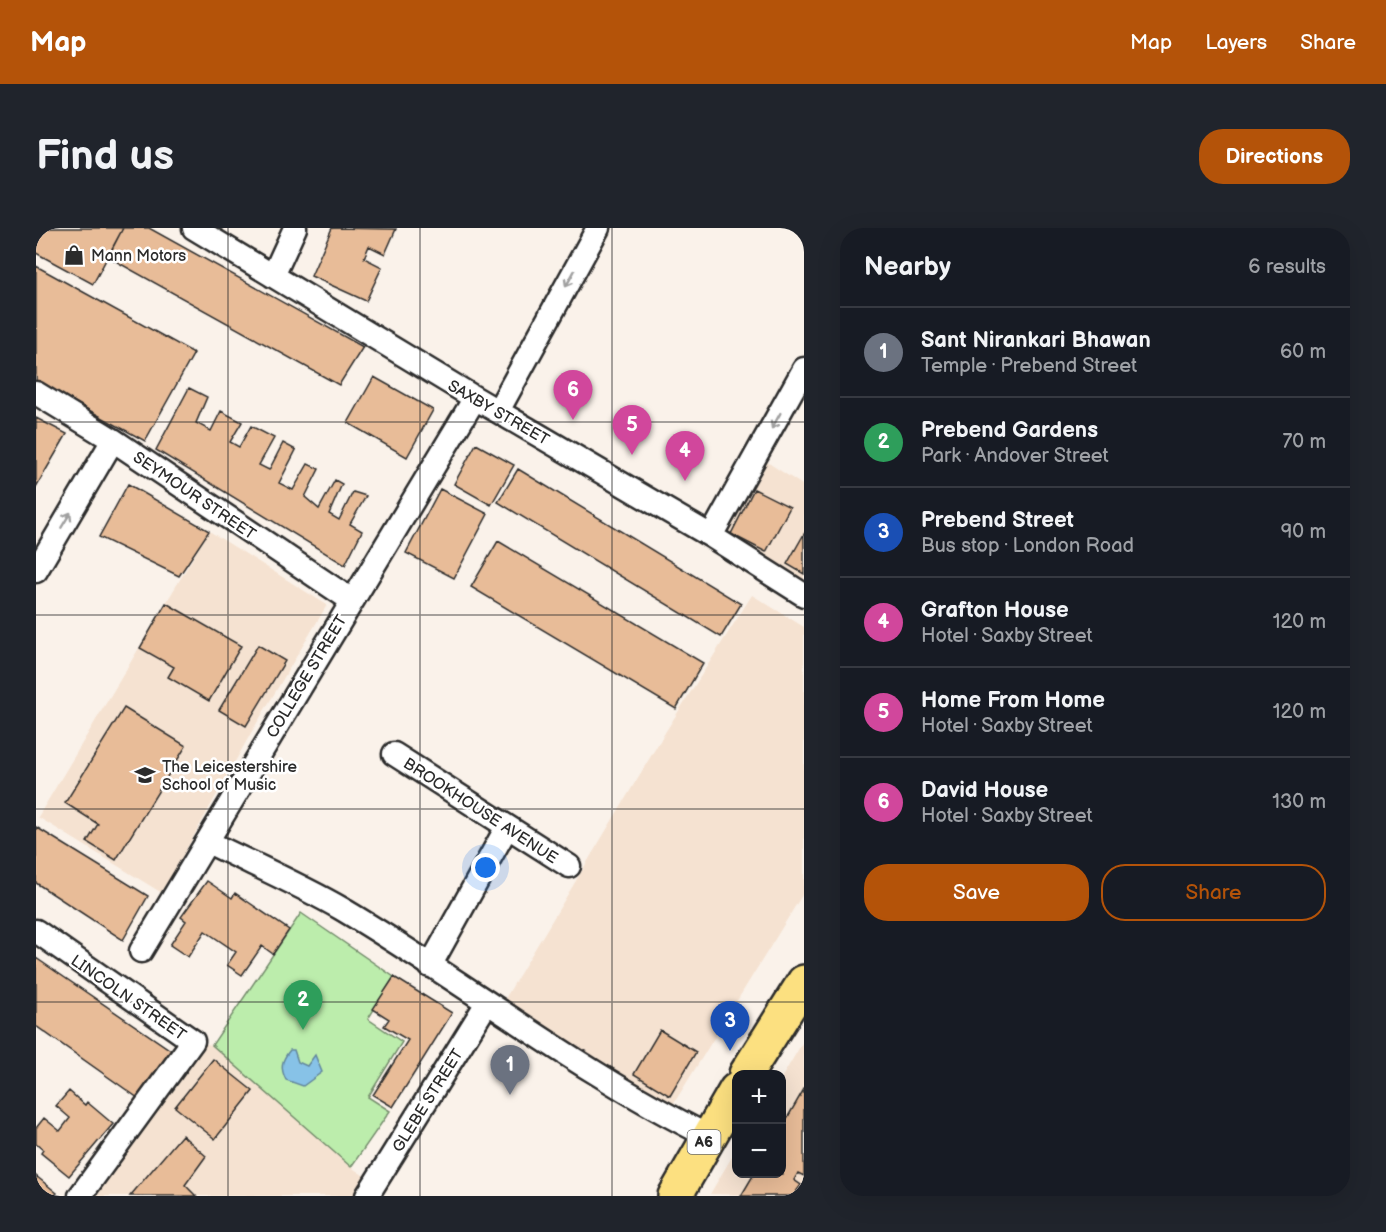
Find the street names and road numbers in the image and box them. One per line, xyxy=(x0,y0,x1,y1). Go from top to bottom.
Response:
street label: SAXBY STREET xyxy=(444,377,553,450)
street label: SEYMOUR STREET xyxy=(129,448,259,545)
street label: COLLEGE STREET xyxy=(263,612,352,742)
street label: BROOKHOUSE AVENUE xyxy=(399,754,561,868)
street label: LINCOLN STREET xyxy=(67,951,190,1045)
street label: GLEBE STREET xyxy=(389,1045,468,1156)
road number: A6 xyxy=(688,1130,720,1154)

